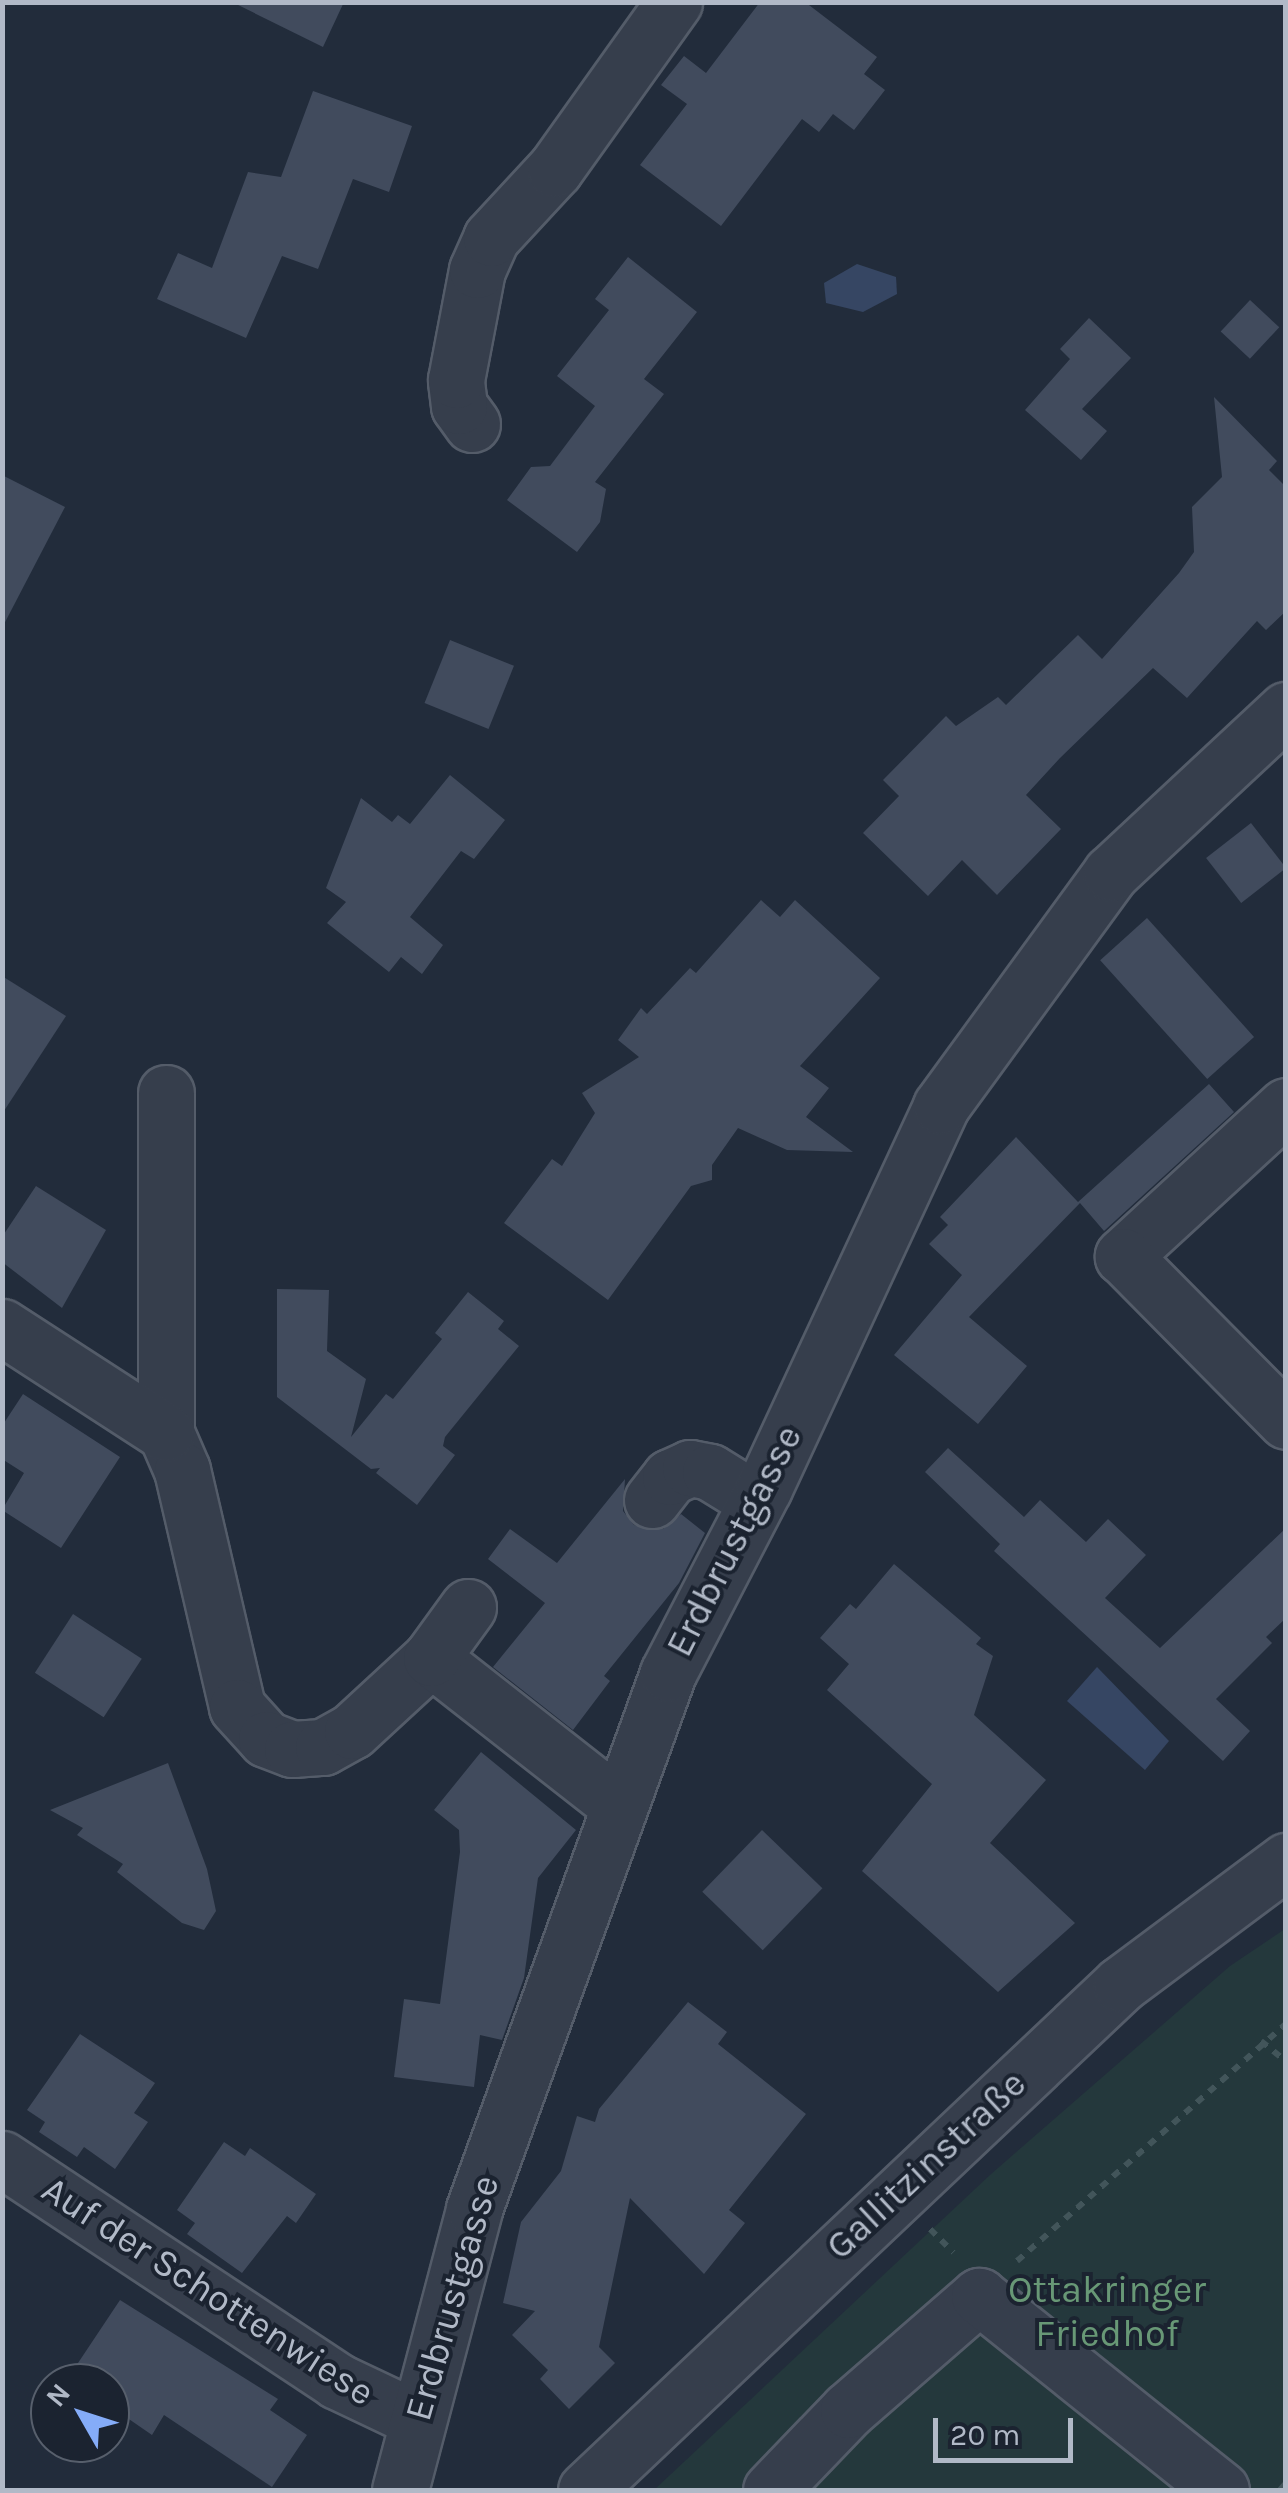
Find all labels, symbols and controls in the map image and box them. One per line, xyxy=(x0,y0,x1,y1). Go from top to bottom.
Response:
street label: Erdbrustgasse xyxy=(656,1418,812,1664)
street label: Gallitzinstraße xyxy=(817,2061,1035,2269)
street label: Auf der Schottenwiese xyxy=(33,2167,383,2415)
street label: Erdbrustgasse xyxy=(395,2170,509,2426)
park label: Ottakringer Friedhof xyxy=(1008,2267,1206,2356)
north arrow xyxy=(30,2363,130,2463)
text: N xyxy=(39,2377,77,2413)
scale bar xyxy=(938,2398,1078,2460)
text: 20 m xyxy=(950,2417,1020,2453)

